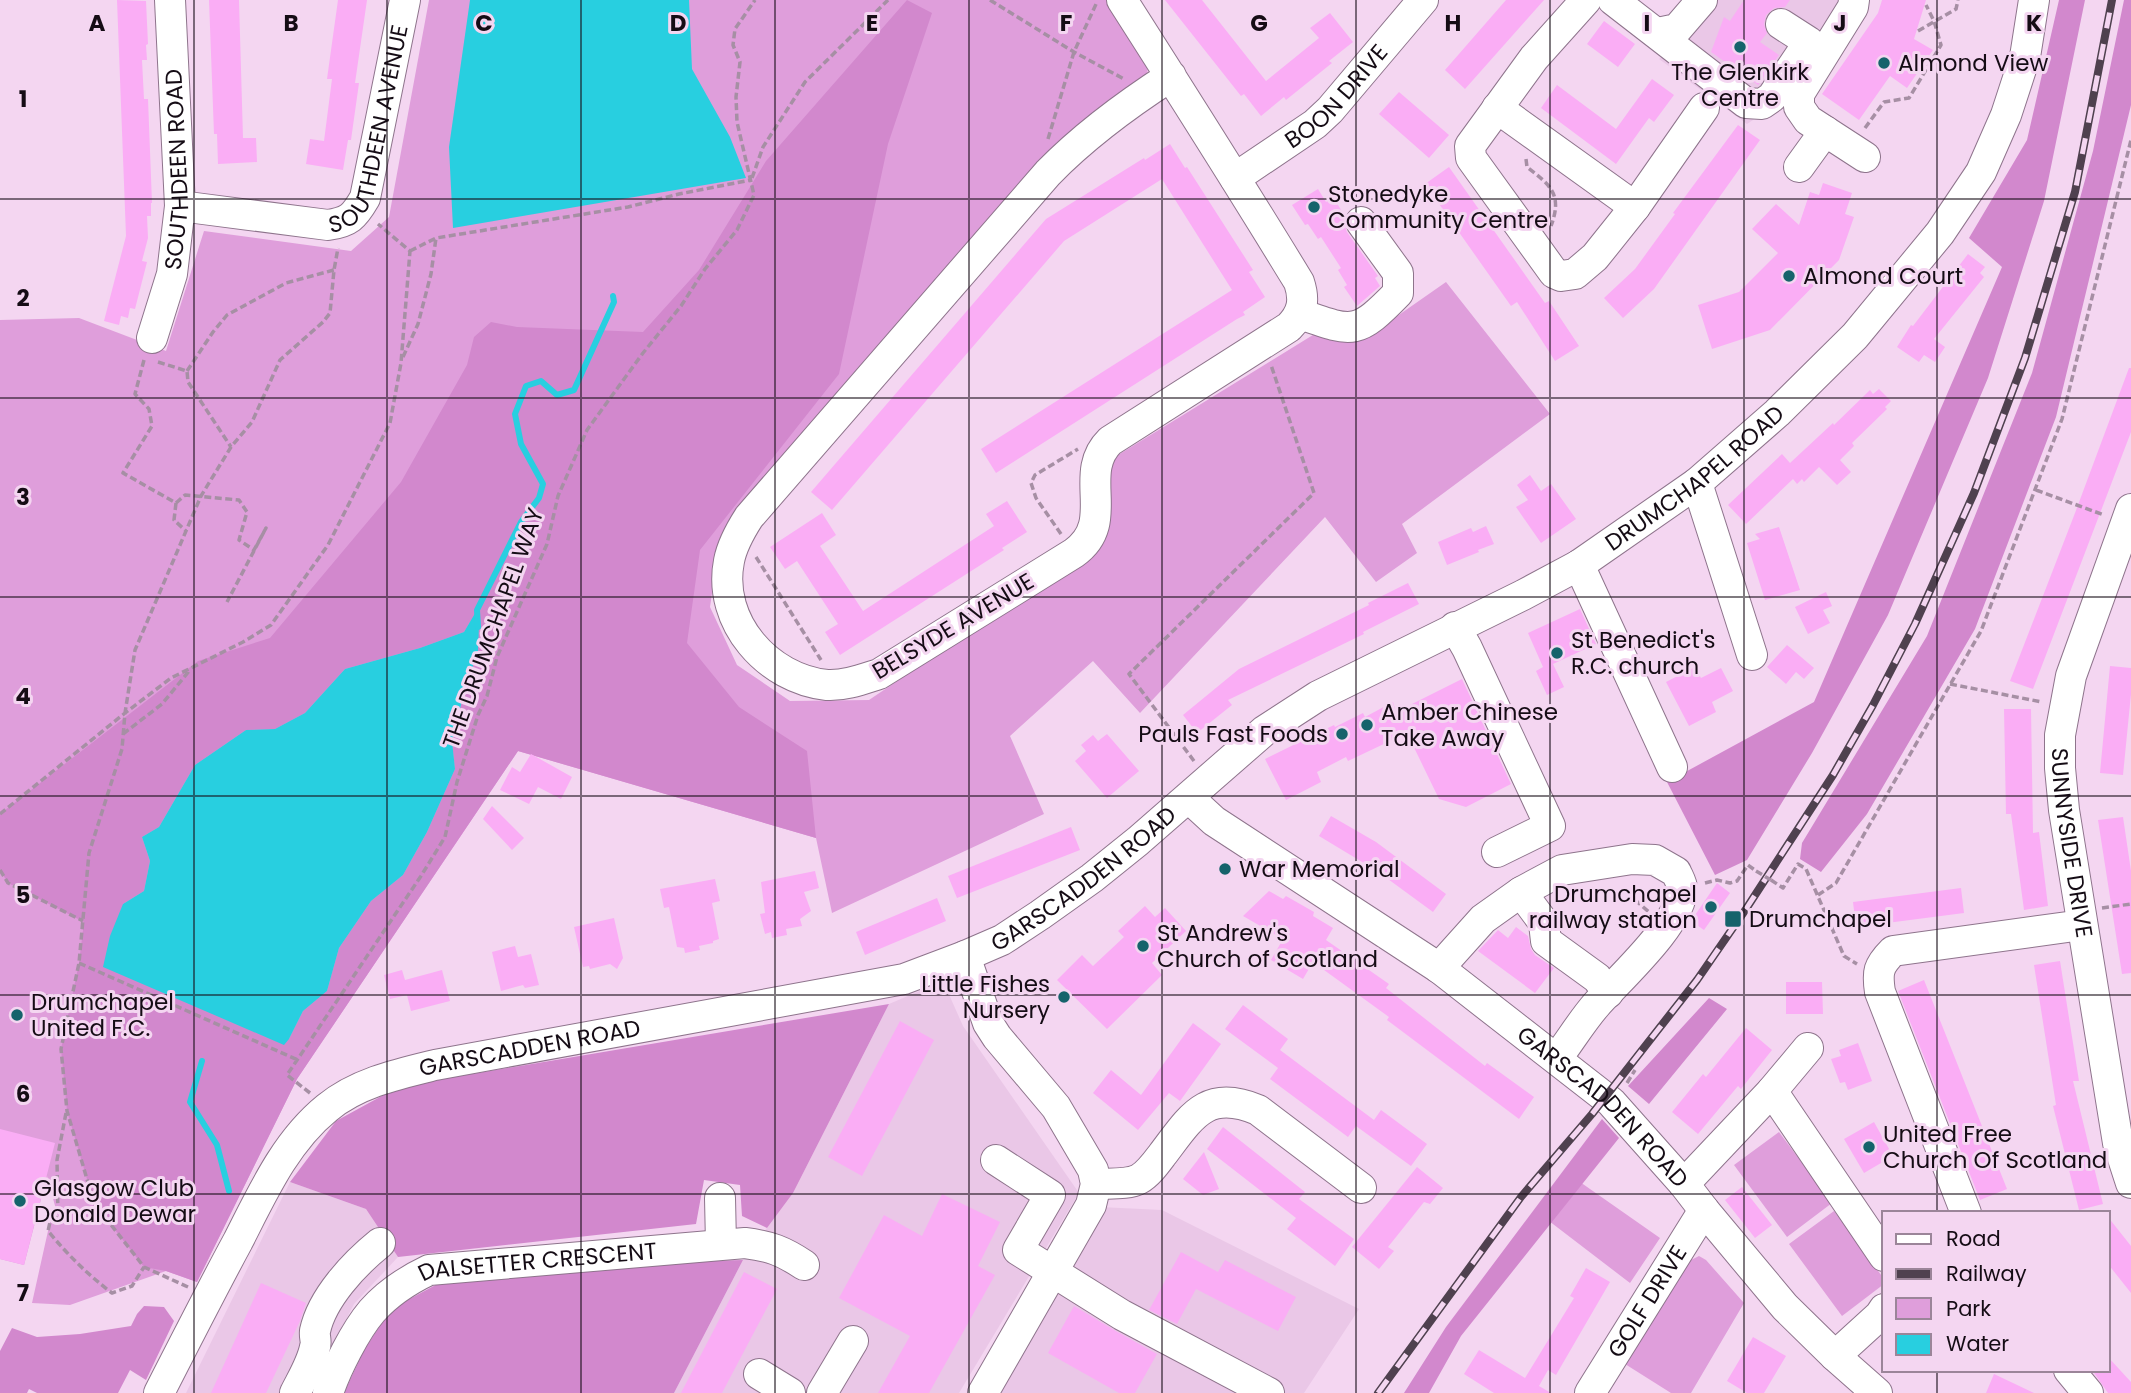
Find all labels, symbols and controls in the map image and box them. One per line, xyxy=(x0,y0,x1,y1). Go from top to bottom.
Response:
text: A xyxy=(89,7,106,39)
text: B xyxy=(283,7,299,39)
text: C xyxy=(475,7,493,39)
text: D xyxy=(670,7,686,39)
text: E xyxy=(866,7,878,39)
text: F xyxy=(1060,7,1072,39)
text: G xyxy=(1250,7,1268,39)
text: H xyxy=(1445,7,1461,39)
text: I xyxy=(1644,7,1650,39)
text: J xyxy=(1833,7,1847,39)
text: K xyxy=(2026,7,2042,39)
street label: SOUTHDEEN AVENUE xyxy=(325,22,416,241)
street label: BOON DRIVE xyxy=(1278,37,1395,156)
marker: The Glenkirk Centre xyxy=(1732,39,1748,55)
place label: Almond View xyxy=(1898,47,2048,79)
marker: Almond View xyxy=(1876,55,1892,71)
place label: The Glenkirk Centre xyxy=(1671,56,1809,114)
street label: SOUTHDEEN ROAD xyxy=(157,68,196,272)
text: 1 xyxy=(19,83,27,115)
place label: Stonedyke Community Centre xyxy=(1328,178,1548,236)
marker: Stonedyke Community Centre xyxy=(1306,199,1322,215)
place label: Almond Court xyxy=(1803,260,1963,292)
marker: Almond Court xyxy=(1781,268,1797,284)
text: 2 xyxy=(16,282,30,314)
street label: DRUMCHAPEL ROAD xyxy=(1598,398,1791,558)
text: 3 xyxy=(16,481,30,513)
street label: THE DRUMCHAPEL WAY xyxy=(435,503,551,753)
street label: BELSYDE AVENUE xyxy=(866,565,1040,687)
place label: St Benedict's R.C. church xyxy=(1571,624,1716,682)
marker: St Benedict's R.C. church xyxy=(1549,645,1565,661)
text: 4 xyxy=(15,680,31,712)
place label: Amber Chinese Take Away xyxy=(1381,696,1558,754)
marker: Amber Chinese Take Away xyxy=(1359,717,1375,733)
place label: Pauls Fast Foods xyxy=(1138,718,1328,750)
marker: Pauls Fast Foods xyxy=(1334,726,1350,742)
street label: SUNNYSIDE DRIVE xyxy=(2043,748,2100,940)
street label: GARSCADDEN ROAD xyxy=(986,799,1183,959)
place label: War Memorial xyxy=(1239,853,1400,885)
marker: War Memorial xyxy=(1217,861,1233,877)
place label: Drumchapel railway station xyxy=(1529,878,1697,936)
text: 5 xyxy=(16,879,30,911)
marker: Drumchapel railway station xyxy=(1703,899,1719,915)
place label: Drumchapel xyxy=(1749,903,1892,935)
marker: Drumchapel xyxy=(1723,909,1743,929)
place label: St Andrew's Church of Scotland xyxy=(1157,917,1378,975)
marker: St Andrew's Church of Scotland xyxy=(1135,938,1151,954)
place label: Little Fishes Nursery xyxy=(921,968,1050,1026)
place label: Drumchapel United F.C. xyxy=(31,986,174,1044)
marker: Little Fishes Nursery xyxy=(1056,989,1072,1005)
marker: Drumchapel United F.C. xyxy=(9,1007,25,1023)
street label: GARSCADDEN ROAD xyxy=(416,1012,643,1084)
street label: GARSCADDEN ROAD xyxy=(1510,1019,1696,1194)
text: 6 xyxy=(16,1078,30,1110)
place label: United Free Church Of Scotland xyxy=(1883,1118,2107,1176)
marker: United Free Church Of Scotland xyxy=(1861,1139,1877,1155)
place label: Glasgow Club Donald Dewar xyxy=(34,1172,196,1230)
marker: Glasgow Club Donald Dewar xyxy=(12,1193,28,1209)
legend xyxy=(1882,1211,2110,1372)
text: Road xyxy=(1946,1224,2001,1253)
street label: DALSETTER CRESCENT xyxy=(412,1235,658,1289)
street label: GOLF DRIVE xyxy=(1600,1239,1694,1364)
text: Railway xyxy=(1946,1259,2027,1288)
text: 7 xyxy=(17,1277,29,1309)
text: Park xyxy=(1946,1294,1991,1323)
text: Water xyxy=(1946,1329,2009,1358)

